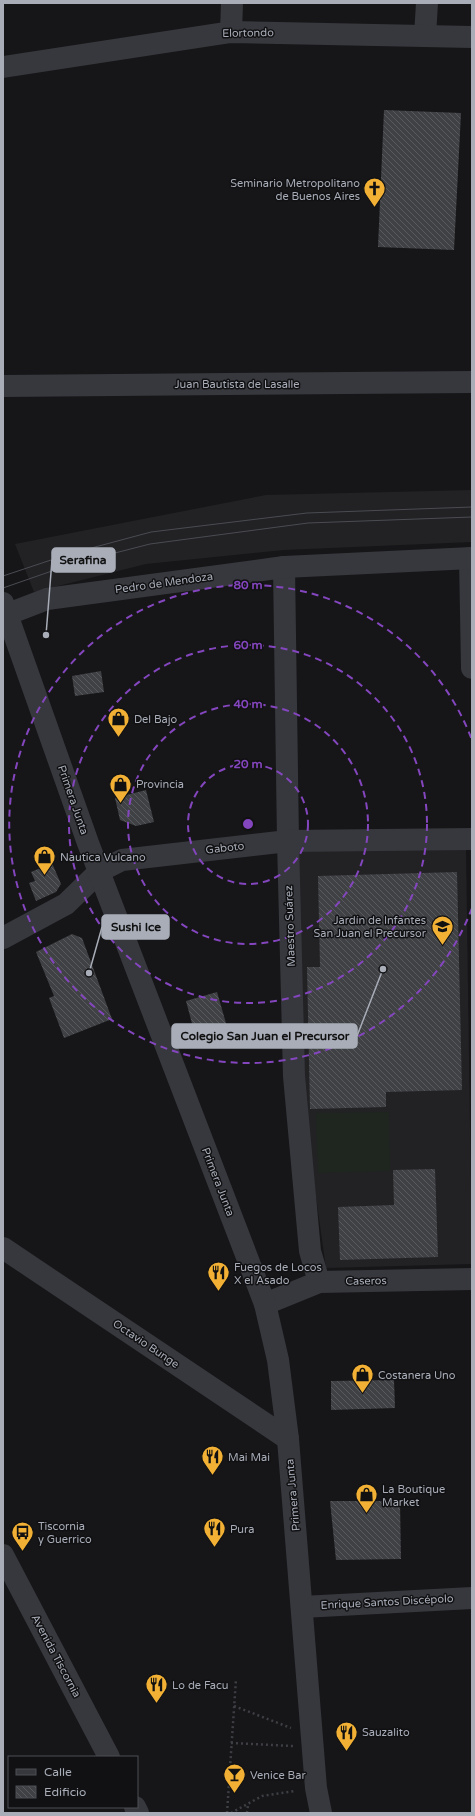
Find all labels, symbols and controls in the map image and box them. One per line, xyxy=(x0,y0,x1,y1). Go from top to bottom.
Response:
street label: Elortondo xyxy=(222,26,274,40)
church icon: Seminario Metropolitano de Buenos Aires xyxy=(362,176,388,209)
place label: Seminario Metropolitano de Buenos Aires xyxy=(230,177,360,203)
street label: Juan Bautista de Lasalle xyxy=(174,378,300,391)
callout: Serafina xyxy=(52,548,115,572)
text: Serafina xyxy=(59,553,107,567)
street label: Pedro de Mendoza xyxy=(114,570,214,596)
text: 80 m xyxy=(233,578,263,592)
text: 60 m xyxy=(233,638,263,652)
text: 40 m xyxy=(233,697,263,711)
shop icon: Del Bajo xyxy=(106,706,132,739)
place label: Del Bajo xyxy=(134,713,177,726)
text: 20 m xyxy=(233,757,263,771)
street label: Primera Junta xyxy=(55,764,91,836)
shop icon: Provincia xyxy=(108,771,134,804)
place label: Provincia xyxy=(136,778,184,791)
centre of rings xyxy=(241,817,255,831)
street label: Gaboto xyxy=(205,839,245,857)
shop icon: Nautica Vulcano xyxy=(32,844,58,877)
place label: Nautica Vulcano xyxy=(60,851,146,864)
street label: Maestro Suárez xyxy=(282,885,298,967)
school or university icon: Jardín de Infantes San Juan el Precursor xyxy=(429,913,455,946)
place label: Jardín de Infantes San Juan el Precursor xyxy=(314,914,427,940)
callout: Sushi Ice xyxy=(102,915,169,939)
text: Sushi Ice xyxy=(111,920,161,934)
callout: Colegio San Juan el Precursor xyxy=(172,1024,357,1048)
text: Colegio San Juan el Precursor xyxy=(181,1029,350,1044)
street label: Primera Junta xyxy=(199,1146,237,1218)
restaurant icon: Fuegos de Locos X el Asado xyxy=(205,1260,231,1293)
place label: Fuegos de Locos X el Asado xyxy=(234,1261,322,1287)
street label: Caseros xyxy=(345,1274,387,1288)
street label: Octavio Bunge xyxy=(110,1317,182,1371)
shop icon: Costanera Uno xyxy=(350,1362,376,1395)
place label: Costanera Uno xyxy=(378,1369,456,1382)
restaurant icon: Mai Mai xyxy=(200,1444,226,1477)
place label: Mai Mai xyxy=(228,1451,270,1464)
street label: Primera Junta xyxy=(283,1458,303,1532)
shop icon: La Boutique Market xyxy=(353,1482,379,1515)
place label: La Boutique Market xyxy=(382,1483,445,1509)
restaurant icon: Pura xyxy=(202,1516,228,1549)
bus stop icon: Tiscornia y Guerrico xyxy=(9,1519,35,1552)
place label: Tiscornia y Guerrico xyxy=(38,1520,92,1546)
place label: Pura xyxy=(230,1523,254,1536)
street label: Enrique Santos Discépolo xyxy=(320,1592,454,1612)
street label: Avenida Tiscornia xyxy=(29,1612,83,1700)
restaurant icon: Lo de Facu xyxy=(144,1672,170,1705)
place label: Lo de Facu xyxy=(172,1679,229,1692)
restaurant icon: Sauzalito xyxy=(333,1719,359,1752)
place label: Sauzalito xyxy=(362,1726,410,1739)
legend xyxy=(8,1756,138,1808)
bar icon: Venice Bar xyxy=(222,1762,248,1795)
text: Calle xyxy=(44,1765,72,1779)
place label: Venice Bar xyxy=(250,1769,306,1782)
text: Edificio xyxy=(44,1785,86,1799)

